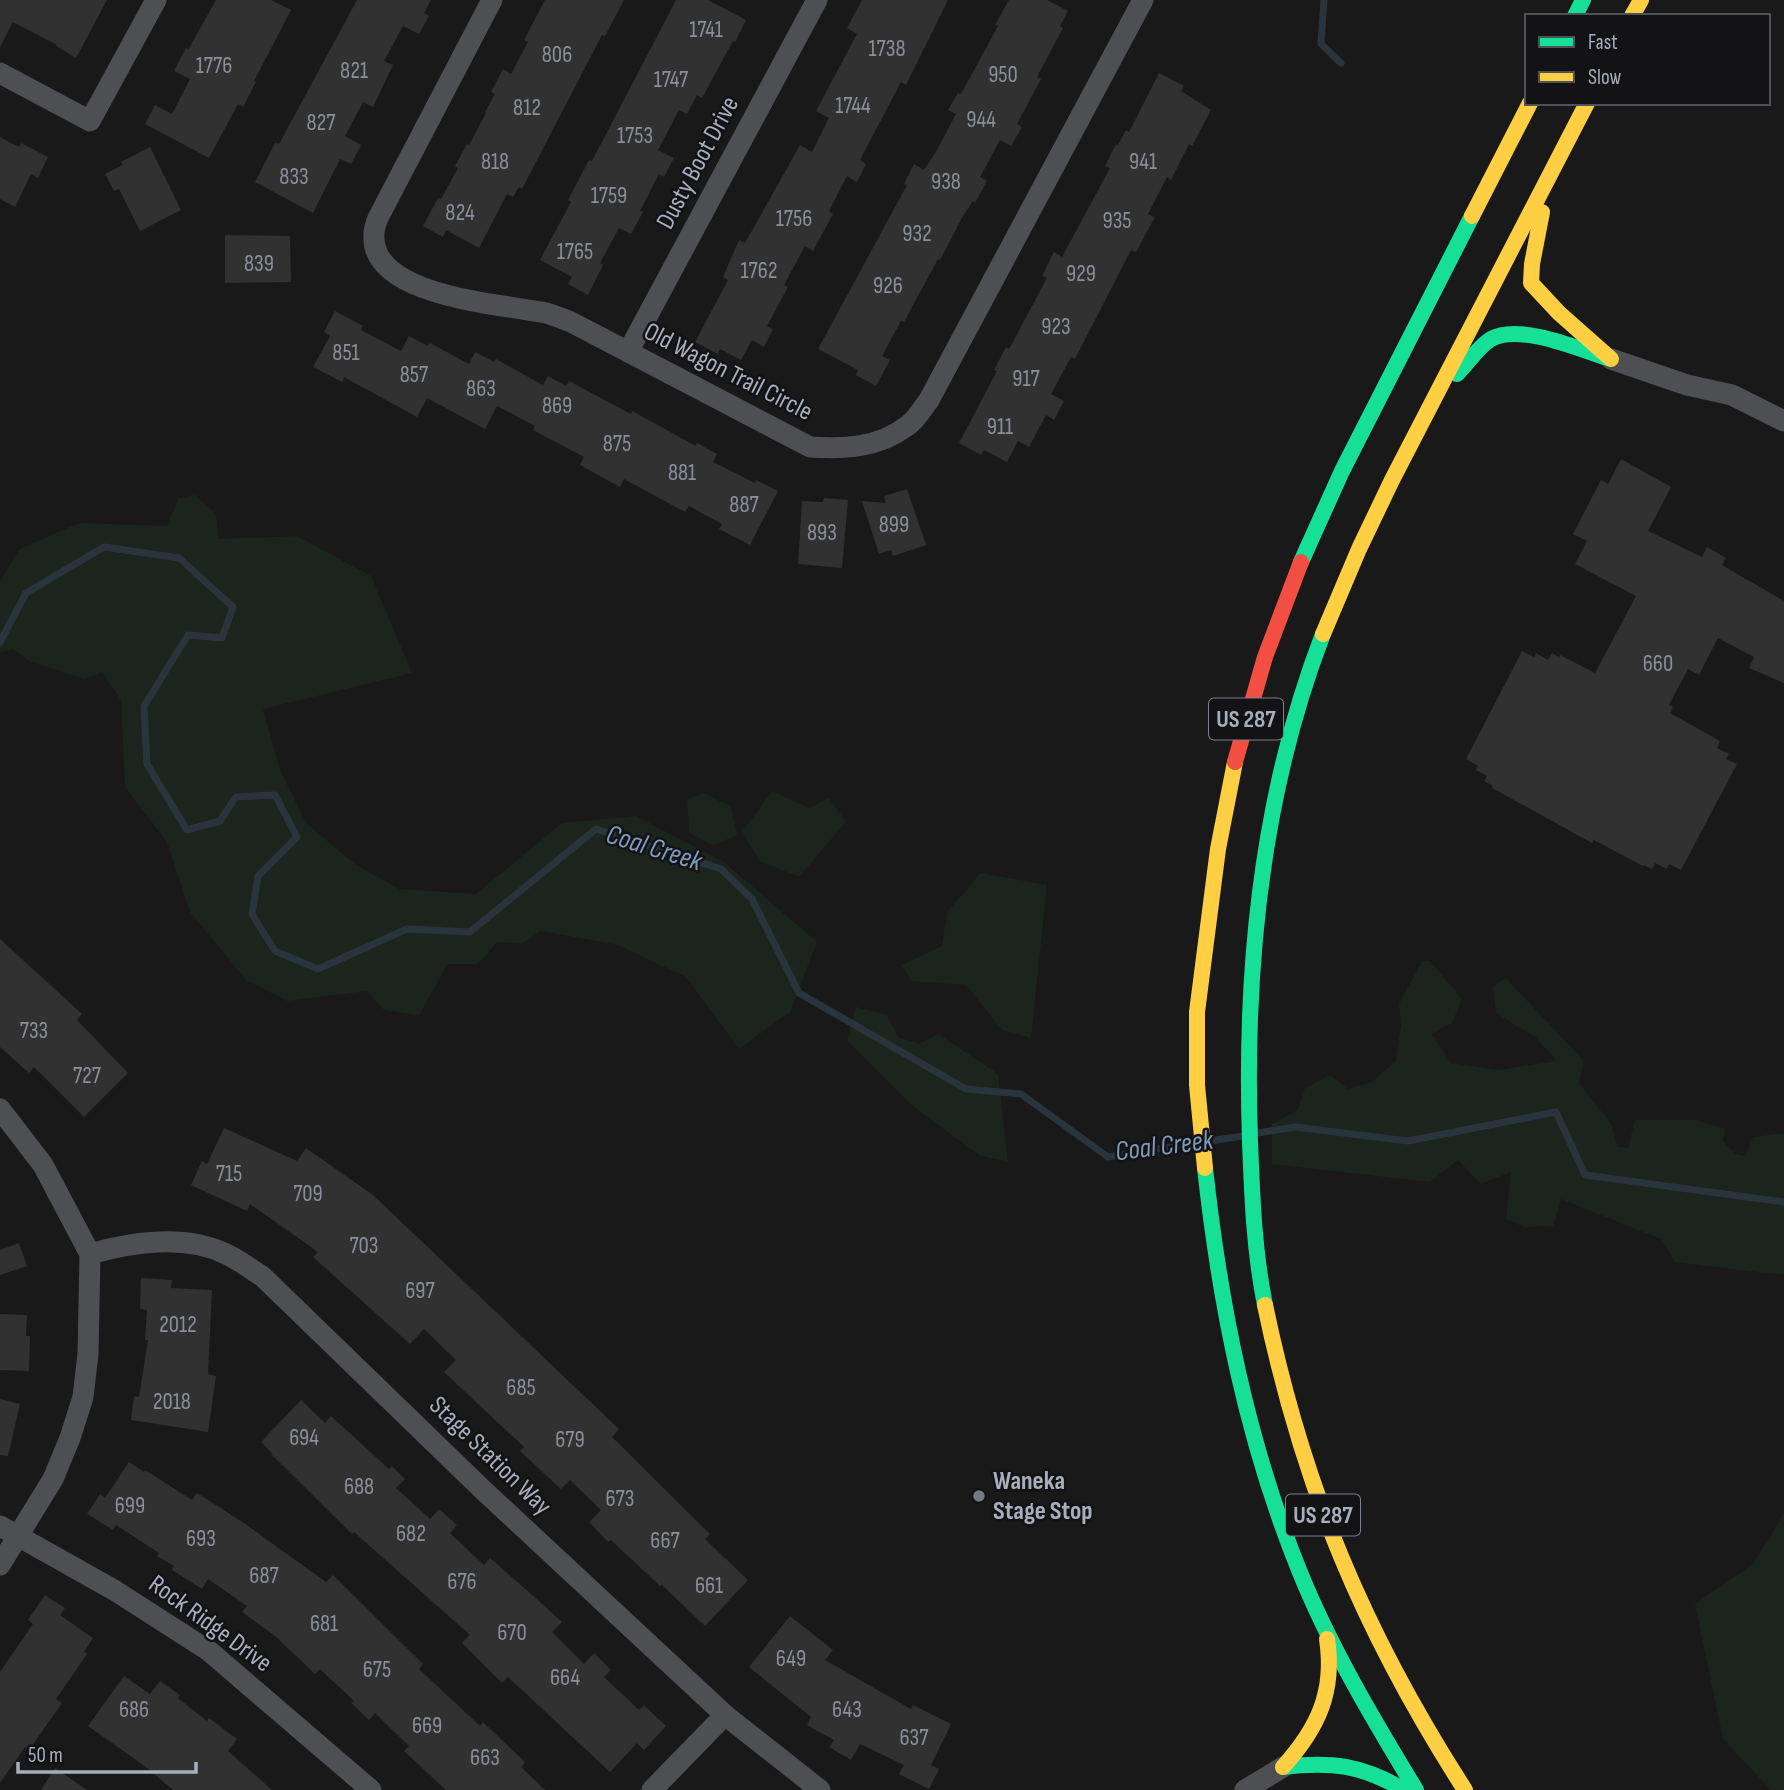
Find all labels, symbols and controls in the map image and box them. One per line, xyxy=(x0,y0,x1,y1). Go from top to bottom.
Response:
legend xyxy=(1525,14,1770,105)
house number: 1741 xyxy=(689,16,723,44)
text: Fast xyxy=(1588,30,1618,55)
house number: 1738 xyxy=(869,35,905,63)
house number: 806 xyxy=(542,41,572,69)
house number: 1776 xyxy=(196,52,232,80)
house number: 821 xyxy=(340,57,368,85)
house number: 950 xyxy=(988,61,1018,89)
text: Slow xyxy=(1588,65,1622,90)
house number: 1747 xyxy=(654,66,688,94)
street label: Dusty Boot Drive xyxy=(650,91,746,235)
house number: 1744 xyxy=(835,92,871,120)
house number: 812 xyxy=(513,94,541,122)
house number: 944 xyxy=(966,106,996,134)
house number: 827 xyxy=(306,109,336,137)
house number: 1753 xyxy=(617,122,653,150)
house number: 818 xyxy=(481,148,509,176)
house number: 941 xyxy=(1129,148,1157,176)
house number: 833 xyxy=(279,163,309,191)
house number: 938 xyxy=(931,168,961,196)
house number: 1759 xyxy=(591,182,627,210)
house number: 824 xyxy=(445,199,475,227)
house number: 1756 xyxy=(776,205,812,233)
house number: 935 xyxy=(1102,207,1132,235)
house number: 932 xyxy=(902,220,932,248)
house number: 1765 xyxy=(557,238,593,266)
house number: 839 xyxy=(244,250,274,278)
house number: 1762 xyxy=(741,257,777,285)
house number: 929 xyxy=(1066,260,1096,288)
house number: 926 xyxy=(873,272,903,300)
house number: 923 xyxy=(1041,313,1071,341)
street label: Old Wagon Trail Circle xyxy=(639,316,817,428)
house number: 851 xyxy=(332,339,360,367)
house number: 857 xyxy=(400,361,428,389)
house number: 917 xyxy=(1012,365,1040,393)
house number: 863 xyxy=(466,375,496,403)
house number: 869 xyxy=(542,392,572,420)
house number: 911 xyxy=(987,413,1013,441)
house number: 875 xyxy=(603,430,631,458)
house number: 881 xyxy=(668,459,696,487)
house number: 887 xyxy=(729,491,759,519)
house number: 899 xyxy=(879,511,909,539)
house number: 893 xyxy=(807,519,837,547)
house number: 660 xyxy=(1643,650,1673,678)
road number: US 287 xyxy=(1209,698,1283,740)
water label: Coal Creek xyxy=(602,818,707,879)
house number: 733 xyxy=(20,1017,48,1045)
house number: 727 xyxy=(73,1062,101,1090)
water label: Coal Creek xyxy=(1113,1123,1216,1168)
house number: 715 xyxy=(216,1160,242,1188)
house number: 709 xyxy=(293,1180,323,1208)
house number: 703 xyxy=(349,1232,379,1260)
house number: 697 xyxy=(405,1277,435,1305)
house number: 2012 xyxy=(159,1311,197,1339)
house number: 685 xyxy=(506,1374,536,1402)
house number: 2018 xyxy=(153,1388,191,1416)
street label: Stage Station Way xyxy=(423,1390,557,1522)
house number: 694 xyxy=(289,1424,319,1452)
house number: 679 xyxy=(555,1426,585,1454)
place label: Waneka Stage Stop xyxy=(993,1466,1093,1527)
house number: 688 xyxy=(344,1473,374,1501)
house number: 673 xyxy=(606,1485,634,1513)
marker: Waneka Stage Stop xyxy=(971,1488,987,1504)
house number: 699 xyxy=(115,1492,145,1520)
road number: US 287 xyxy=(1286,1494,1360,1535)
house number: 682 xyxy=(396,1520,426,1548)
house number: 693 xyxy=(186,1525,216,1553)
house number: 667 xyxy=(650,1527,680,1555)
house number: 687 xyxy=(249,1562,279,1590)
house number: 676 xyxy=(447,1568,477,1596)
street label: Rock Ridge Drive xyxy=(142,1569,278,1679)
house number: 661 xyxy=(695,1572,723,1600)
house number: 681 xyxy=(310,1610,338,1638)
house number: 670 xyxy=(497,1619,527,1647)
house number: 649 xyxy=(776,1645,806,1673)
house number: 675 xyxy=(363,1656,391,1684)
house number: 664 xyxy=(550,1664,580,1692)
house number: 686 xyxy=(119,1696,149,1724)
house number: 643 xyxy=(832,1696,862,1724)
house number: 669 xyxy=(412,1712,442,1740)
house number: 637 xyxy=(900,1724,928,1752)
scale bar xyxy=(18,1730,196,1774)
text: 50 m xyxy=(28,1743,63,1768)
house number: 663 xyxy=(470,1744,500,1772)

